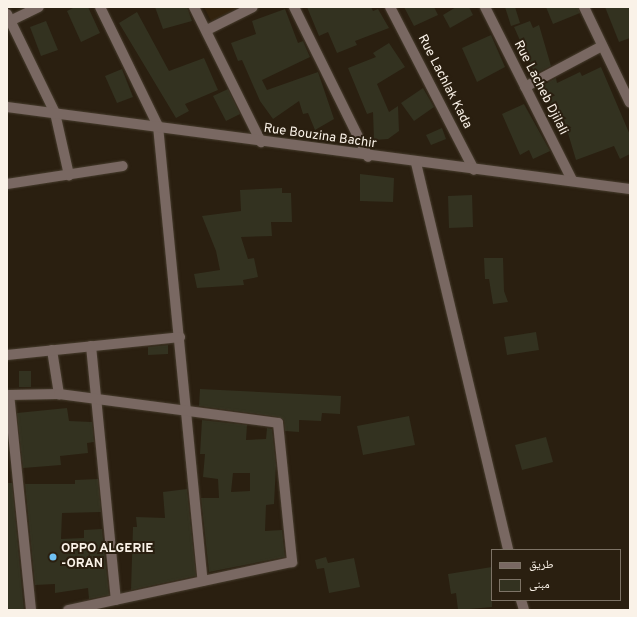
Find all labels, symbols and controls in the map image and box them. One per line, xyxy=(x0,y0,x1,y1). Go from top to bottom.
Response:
street label: Rue Lachlak Kada xyxy=(414,32,474,132)
street label: Rue Lacheb Djilali xyxy=(509,38,571,138)
street label: Rue Bouzina Bachir xyxy=(262,121,378,153)
place label: OPPO ALGERIE -ORAN xyxy=(61,542,154,573)
legend xyxy=(491,549,621,601)
marker: OPPO ALGERIE -ORAN xyxy=(48,552,58,562)
text: طريق xyxy=(529,557,554,573)
text: مبنى xyxy=(529,577,550,593)

